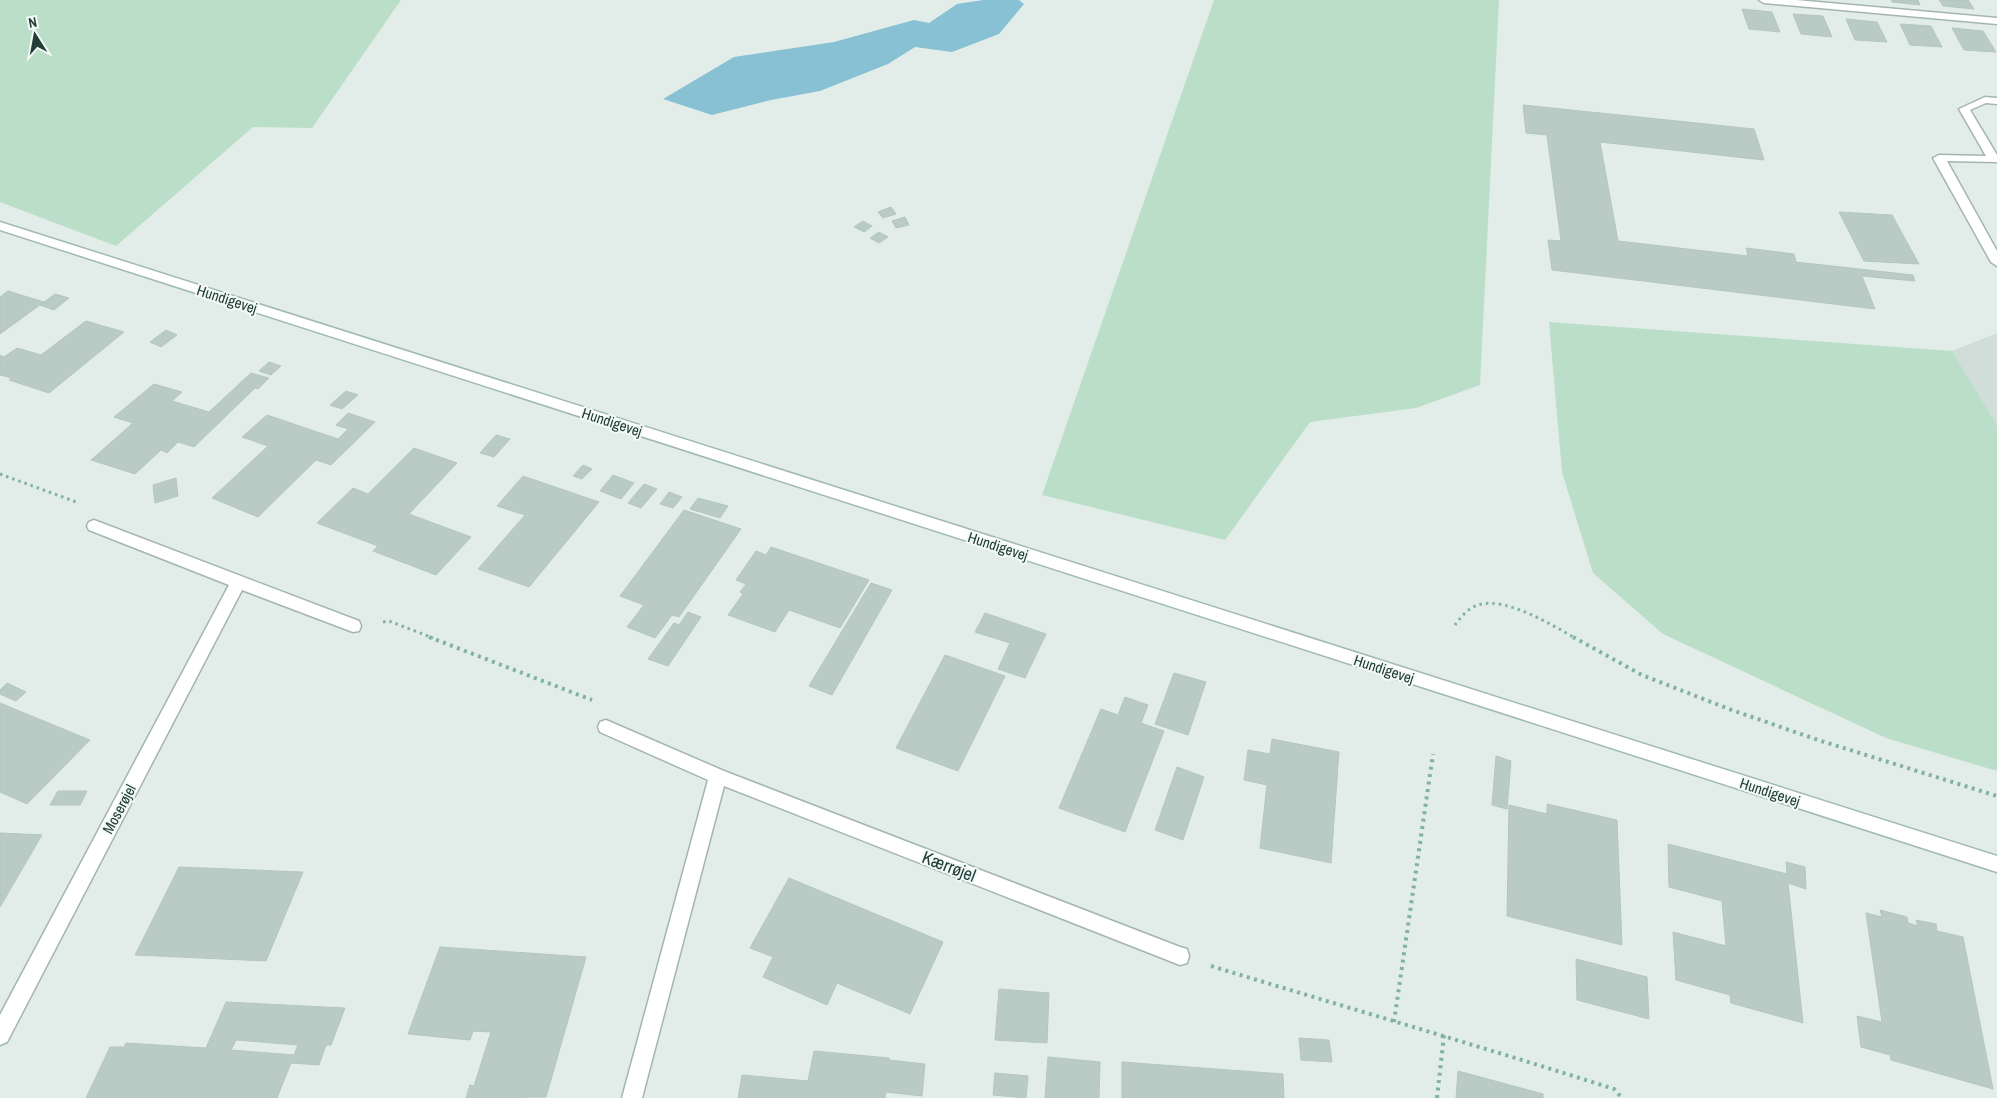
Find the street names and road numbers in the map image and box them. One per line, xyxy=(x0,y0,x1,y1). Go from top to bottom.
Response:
street label: Hundigevej xyxy=(194,279,260,319)
street label: Hundigevej xyxy=(579,402,645,442)
street label: Hundigevej xyxy=(965,526,1031,566)
street label: Hundigevej xyxy=(1351,649,1417,689)
street label: Hundigevej xyxy=(1737,772,1803,812)
street label: Moserøjel xyxy=(97,781,141,837)
street label: Kærrøjel xyxy=(918,844,980,888)

